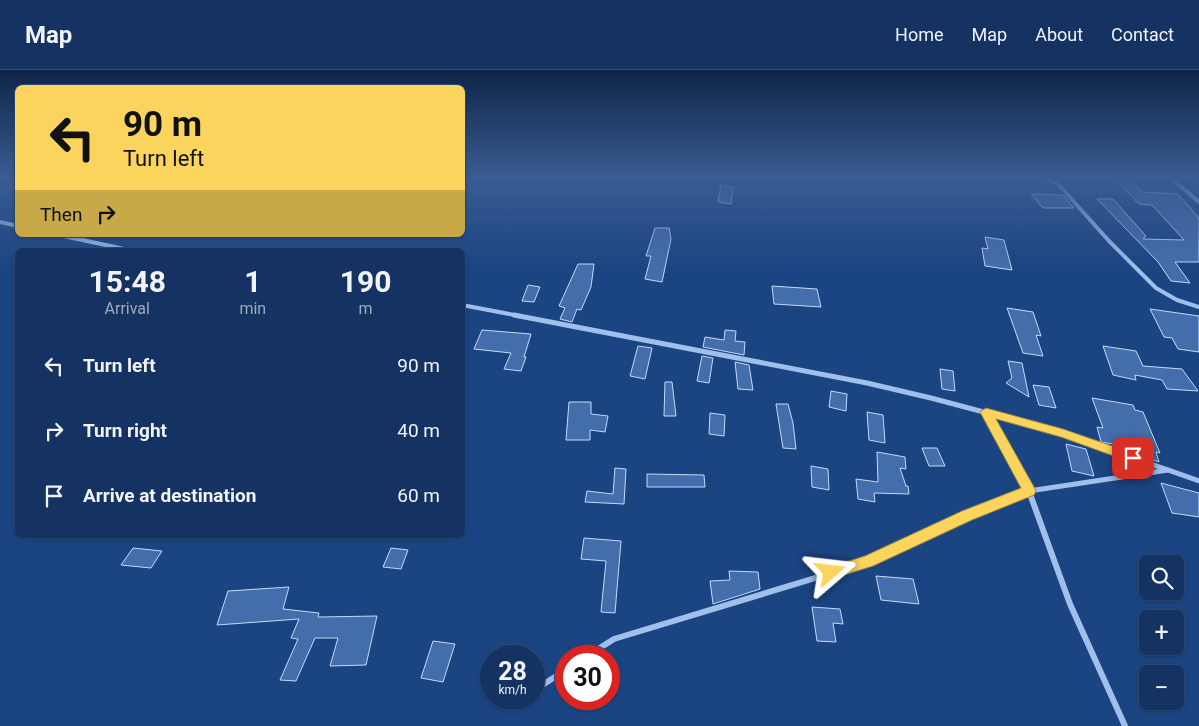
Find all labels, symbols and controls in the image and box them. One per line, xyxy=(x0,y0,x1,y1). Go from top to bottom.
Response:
text: Map xyxy=(25,21,72,49)
text: Home xyxy=(895,24,944,45)
text: Map xyxy=(972,24,1007,45)
text: About xyxy=(1035,24,1083,45)
text: Contact xyxy=(1111,24,1174,45)
text: 90 m xyxy=(123,104,202,145)
icon: left xyxy=(40,105,105,170)
text: Turn left xyxy=(123,146,204,171)
icon: right xyxy=(92,200,120,228)
text: Then xyxy=(40,203,82,226)
text: 15:48 xyxy=(89,264,166,299)
text: 1 xyxy=(244,264,261,299)
text: 190 xyxy=(340,264,391,299)
text: Arrival xyxy=(105,299,150,318)
text: min xyxy=(239,299,266,318)
text: m xyxy=(359,299,373,318)
icon: left xyxy=(40,352,68,380)
text: Turn left xyxy=(83,354,156,377)
text: 90 m xyxy=(397,354,440,377)
icon: right xyxy=(40,417,68,445)
text: Turn right xyxy=(83,419,167,442)
text: 40 m xyxy=(397,419,440,442)
pin xyxy=(1112,437,1154,479)
icon: arrive xyxy=(1119,444,1147,472)
icon: arrive xyxy=(40,482,68,510)
text: Arrive at destination xyxy=(83,484,256,507)
text: 60 m xyxy=(397,484,440,507)
position arrow xyxy=(804,545,856,597)
map controls xyxy=(1139,555,1184,710)
button: search xyxy=(1139,555,1184,600)
button: + xyxy=(1139,610,1184,655)
speed limit sign: 30 xyxy=(555,645,620,710)
text: 28 xyxy=(498,657,527,686)
button: − xyxy=(1139,665,1184,710)
text: km/h xyxy=(498,683,527,697)

